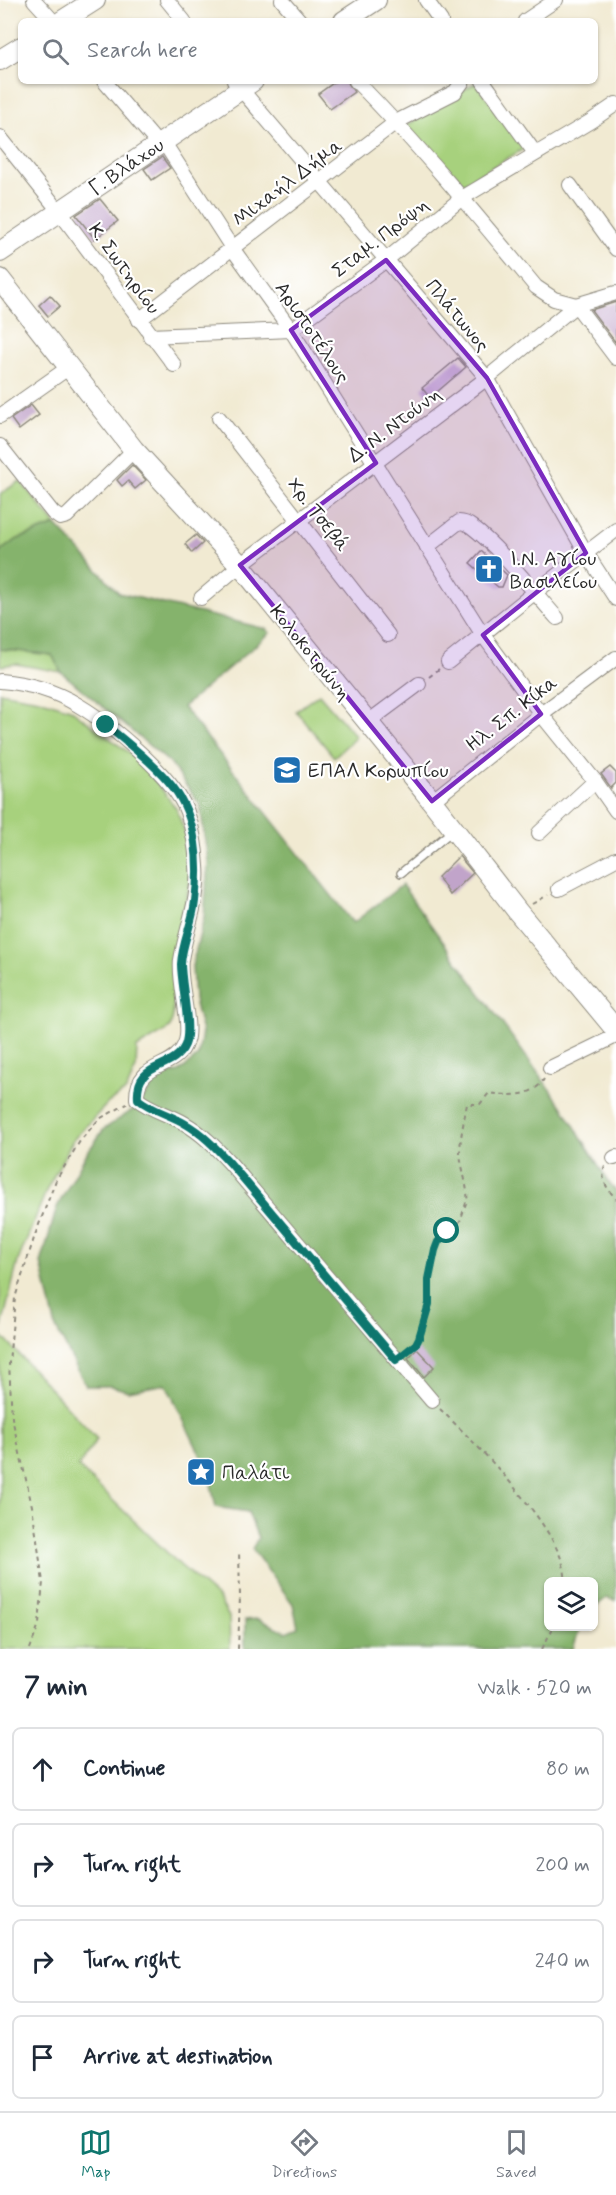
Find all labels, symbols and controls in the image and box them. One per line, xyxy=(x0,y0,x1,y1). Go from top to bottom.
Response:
search box xyxy=(18,18,598,84)
icon: search xyxy=(39,35,72,68)
text: Search here xyxy=(87,37,198,65)
street label: Γ. Βλάχου xyxy=(84,132,170,202)
street label: Μιχαήλ Δήμα xyxy=(227,133,349,233)
street label: Σταμ. Πρόψη xyxy=(327,192,435,285)
street label: Κ. Σωτηρίου xyxy=(81,218,166,320)
street label: Πλάτωνος xyxy=(418,274,495,358)
street label: Αριστοτέλους xyxy=(268,277,356,389)
street label: Δ. Ν. Ντούνη xyxy=(343,381,447,469)
street label: Χρ. Τσεβά xyxy=(280,472,356,558)
place label: Ι.Ν. Αγίου Βασιλείου xyxy=(510,546,597,596)
church icon: Ι.Ν. Αγίου Βασιλείου xyxy=(473,553,505,585)
street label: Κολοκοτρώνη xyxy=(263,599,357,707)
street label: Ηλ. Σπ. Κίκα xyxy=(460,670,564,759)
route end xyxy=(92,711,118,737)
school or university icon: ΕΠΑΛ Κορωπίου xyxy=(271,754,303,786)
place label: ΕΠΑΛ Κορωπίου xyxy=(308,758,449,785)
route start xyxy=(433,1217,459,1243)
place icon: Παλάτι xyxy=(185,1456,217,1488)
place label: Παλάτι xyxy=(222,1460,290,1487)
map controls xyxy=(544,1577,598,1631)
button: layers xyxy=(544,1577,598,1631)
text: 7 min xyxy=(24,1671,88,1705)
text: Walk · 520 m xyxy=(478,1675,592,1702)
icon: ahead xyxy=(26,1753,59,1786)
text: Continue xyxy=(83,1755,165,1783)
text: 80 m xyxy=(546,1756,590,1783)
icon: right xyxy=(26,1849,59,1882)
text: Turn right xyxy=(83,1851,181,1879)
text: 200 m xyxy=(535,1852,590,1879)
icon: right xyxy=(26,1945,59,1978)
text: Turn right xyxy=(83,1947,181,1975)
text: 240 m xyxy=(535,1948,590,1975)
icon: arrive xyxy=(26,2041,59,2074)
text: Arrive at destination xyxy=(83,2043,273,2071)
tab: Map xyxy=(79,2126,112,2183)
tab: Directions xyxy=(271,2126,337,2183)
tab: Saved xyxy=(496,2126,537,2183)

